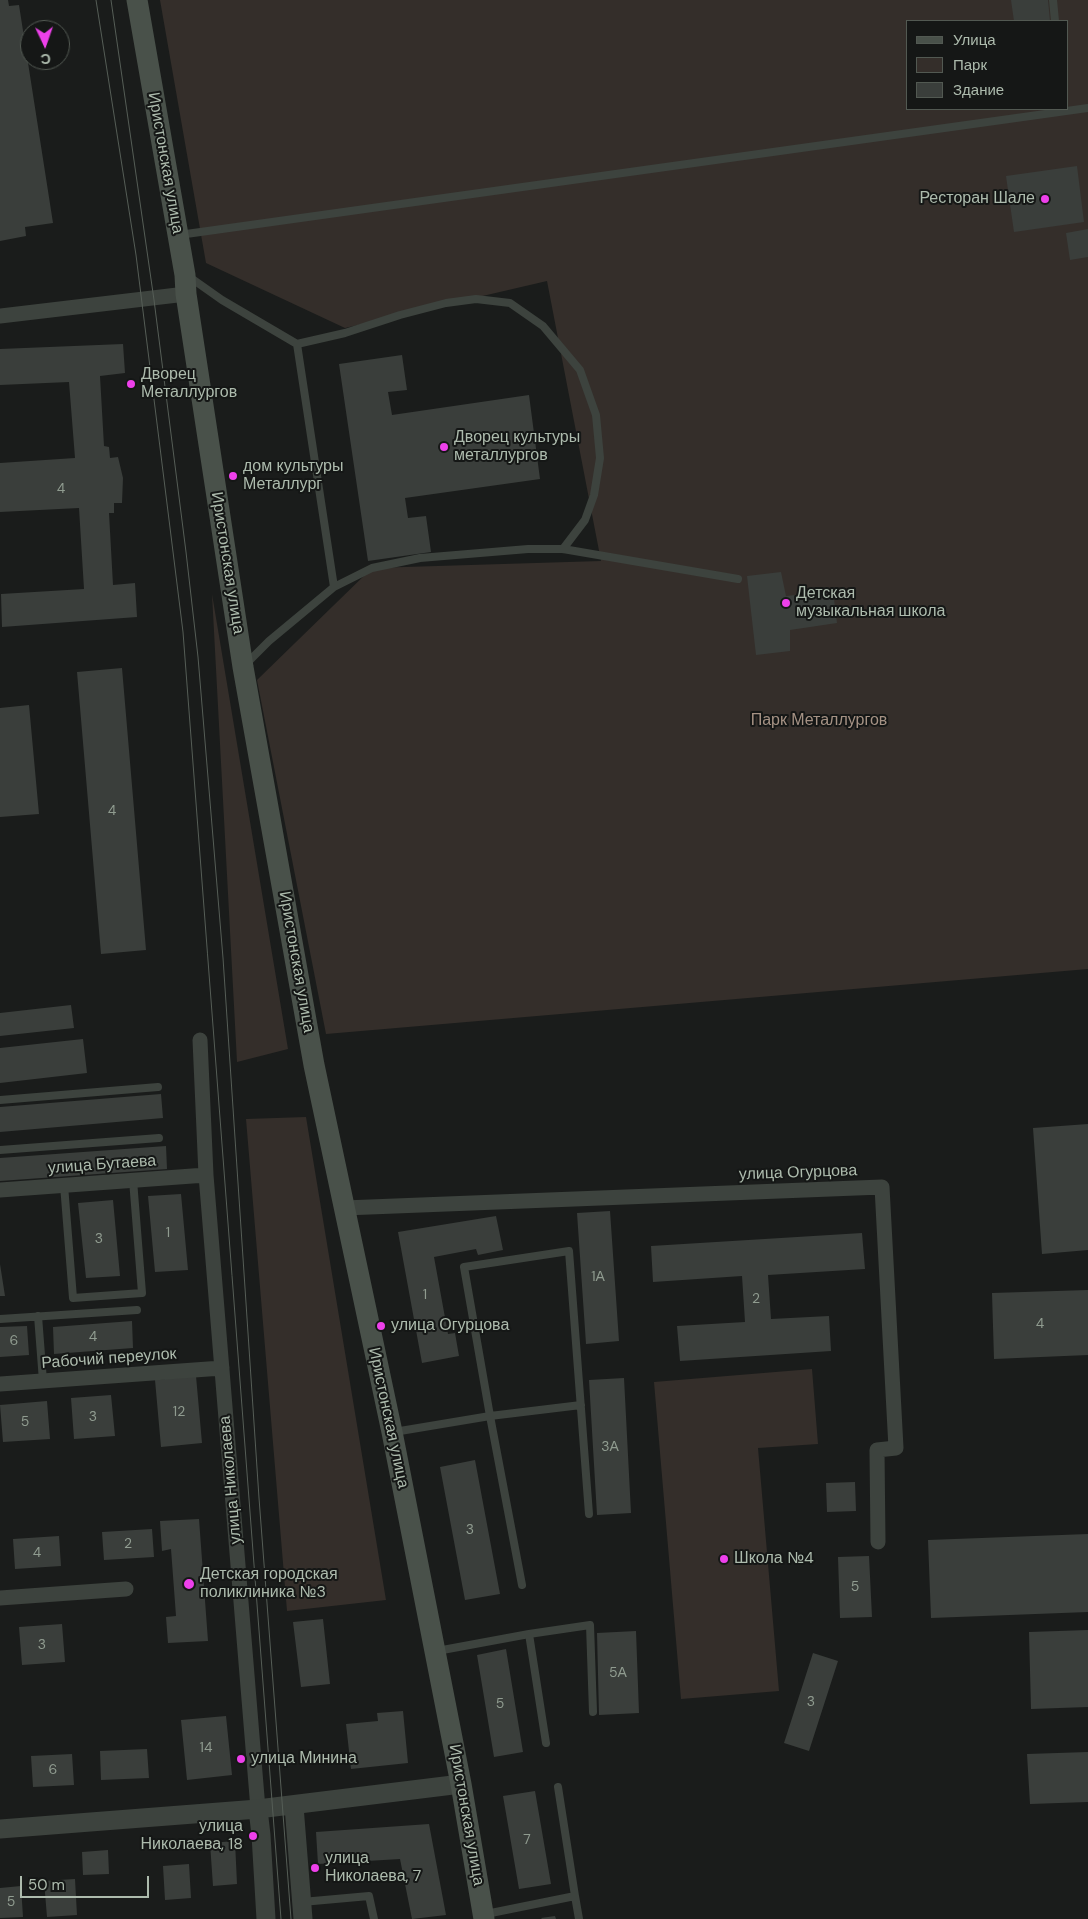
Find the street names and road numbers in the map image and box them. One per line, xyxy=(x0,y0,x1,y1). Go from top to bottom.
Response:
street label: Иристонская улица xyxy=(143,91,187,235)
street label: Иристонская улица xyxy=(206,491,248,635)
street label: Иристонская улица xyxy=(274,890,318,1034)
street label: улица Бутаева xyxy=(47,1152,157,1178)
street label: улица Огурцова xyxy=(739,1161,857,1185)
street label: Рабочий переулок xyxy=(41,1345,177,1373)
street label: Иристонская улица xyxy=(364,1346,412,1490)
street label: улица Николаева xyxy=(216,1415,246,1545)
street label: Иристонская улица xyxy=(444,1743,488,1887)

